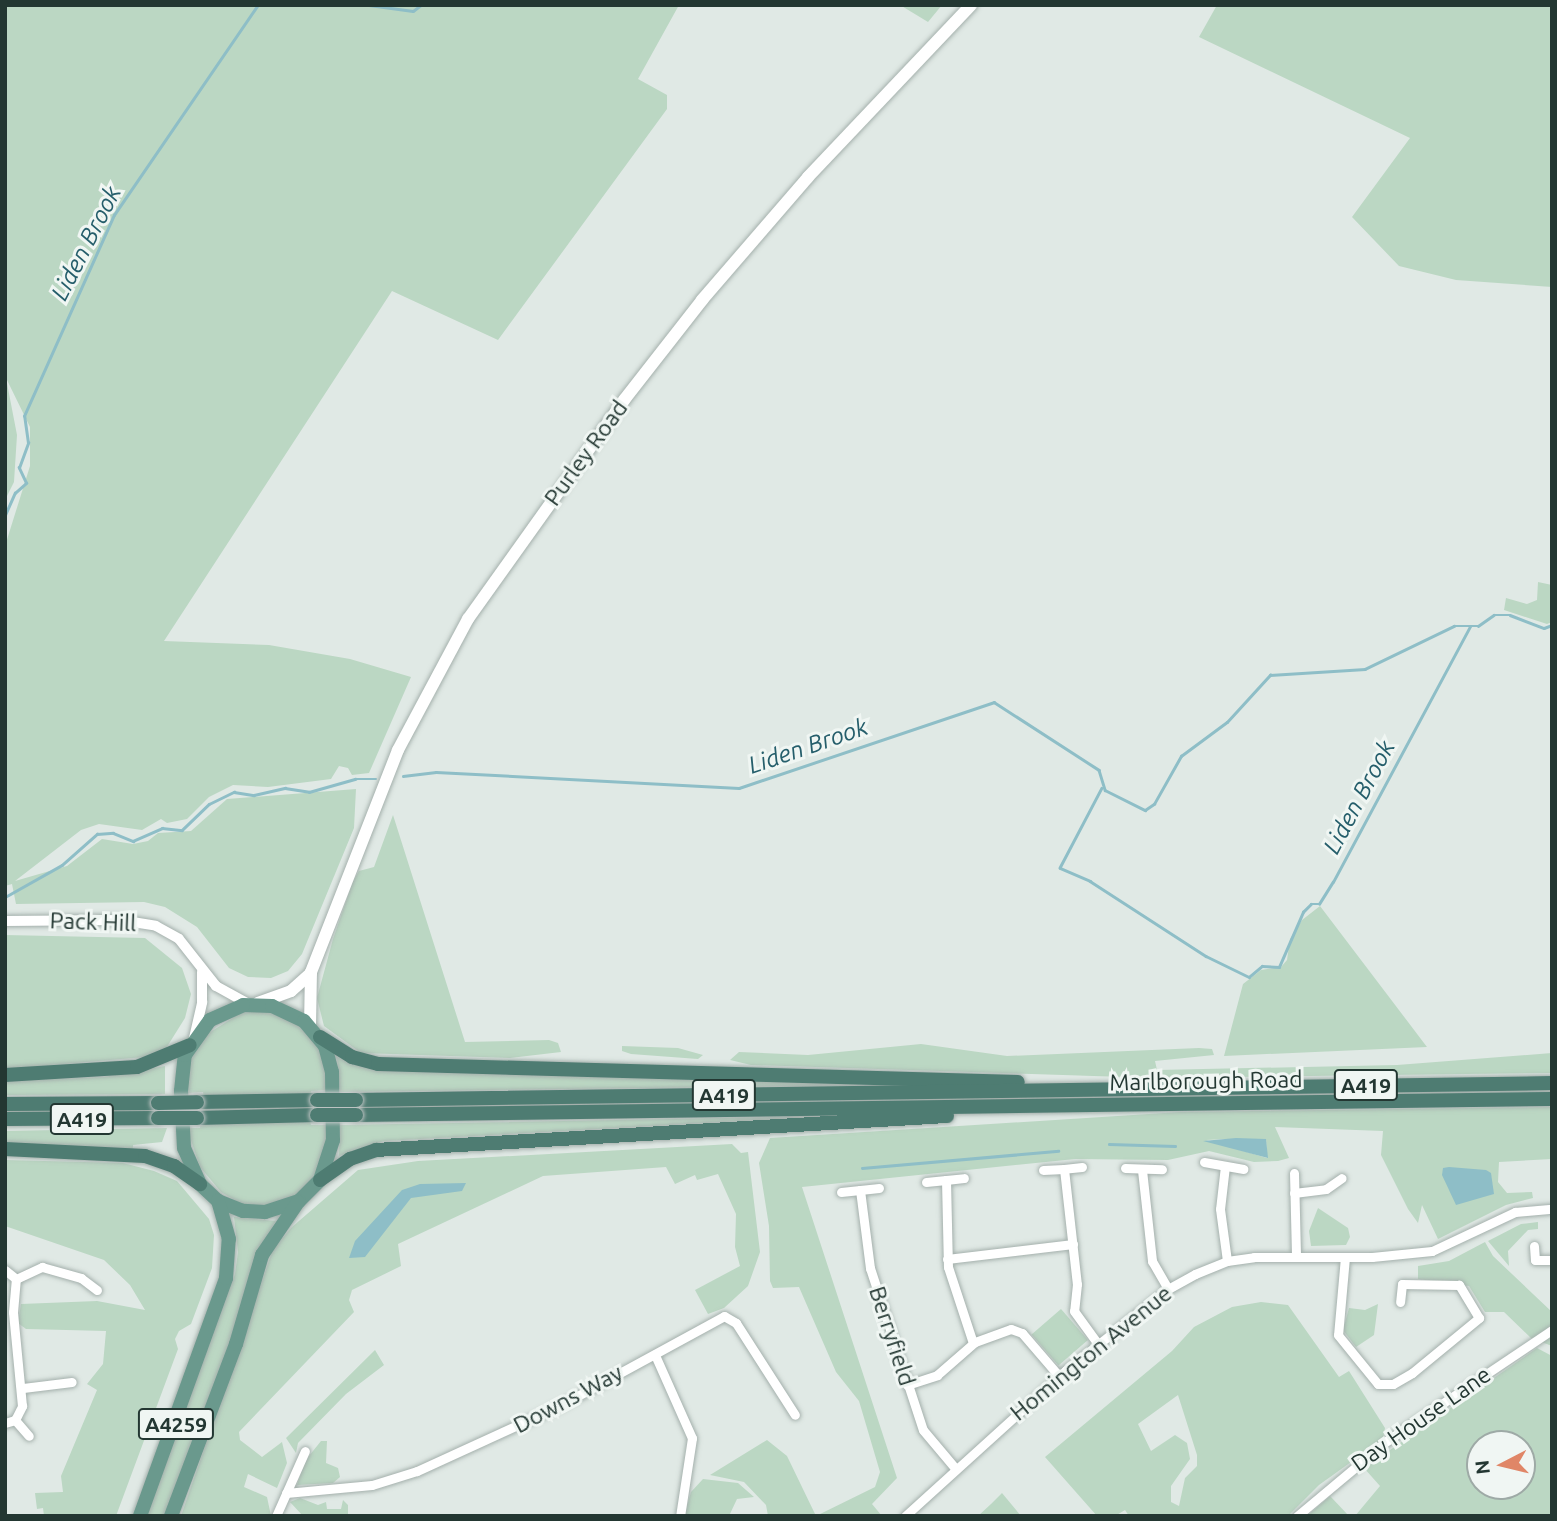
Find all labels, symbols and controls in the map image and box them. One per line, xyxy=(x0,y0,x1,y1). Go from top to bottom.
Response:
water label: Liden Brook xyxy=(45,181,127,305)
street label: Purley Road xyxy=(538,395,634,511)
water label: Liden Brook xyxy=(744,712,872,780)
water label: Liden Brook xyxy=(1317,735,1401,859)
street label: Pack Hill xyxy=(49,907,137,937)
street label: Marlborough Road xyxy=(1109,1066,1303,1096)
road number: A419 xyxy=(1333,1068,1399,1102)
road number: A419 xyxy=(691,1078,757,1112)
road number: A419 xyxy=(49,1102,115,1136)
street label: Homington Avenue xyxy=(1005,1279,1177,1427)
street label: Berryfield xyxy=(863,1283,921,1389)
street label: Downs Way xyxy=(509,1359,627,1439)
street label: Day House Lane xyxy=(1346,1361,1496,1477)
road number: A4259 xyxy=(138,1406,214,1442)
north arrow xyxy=(1466,1430,1536,1500)
text: N xyxy=(1470,1459,1494,1476)

